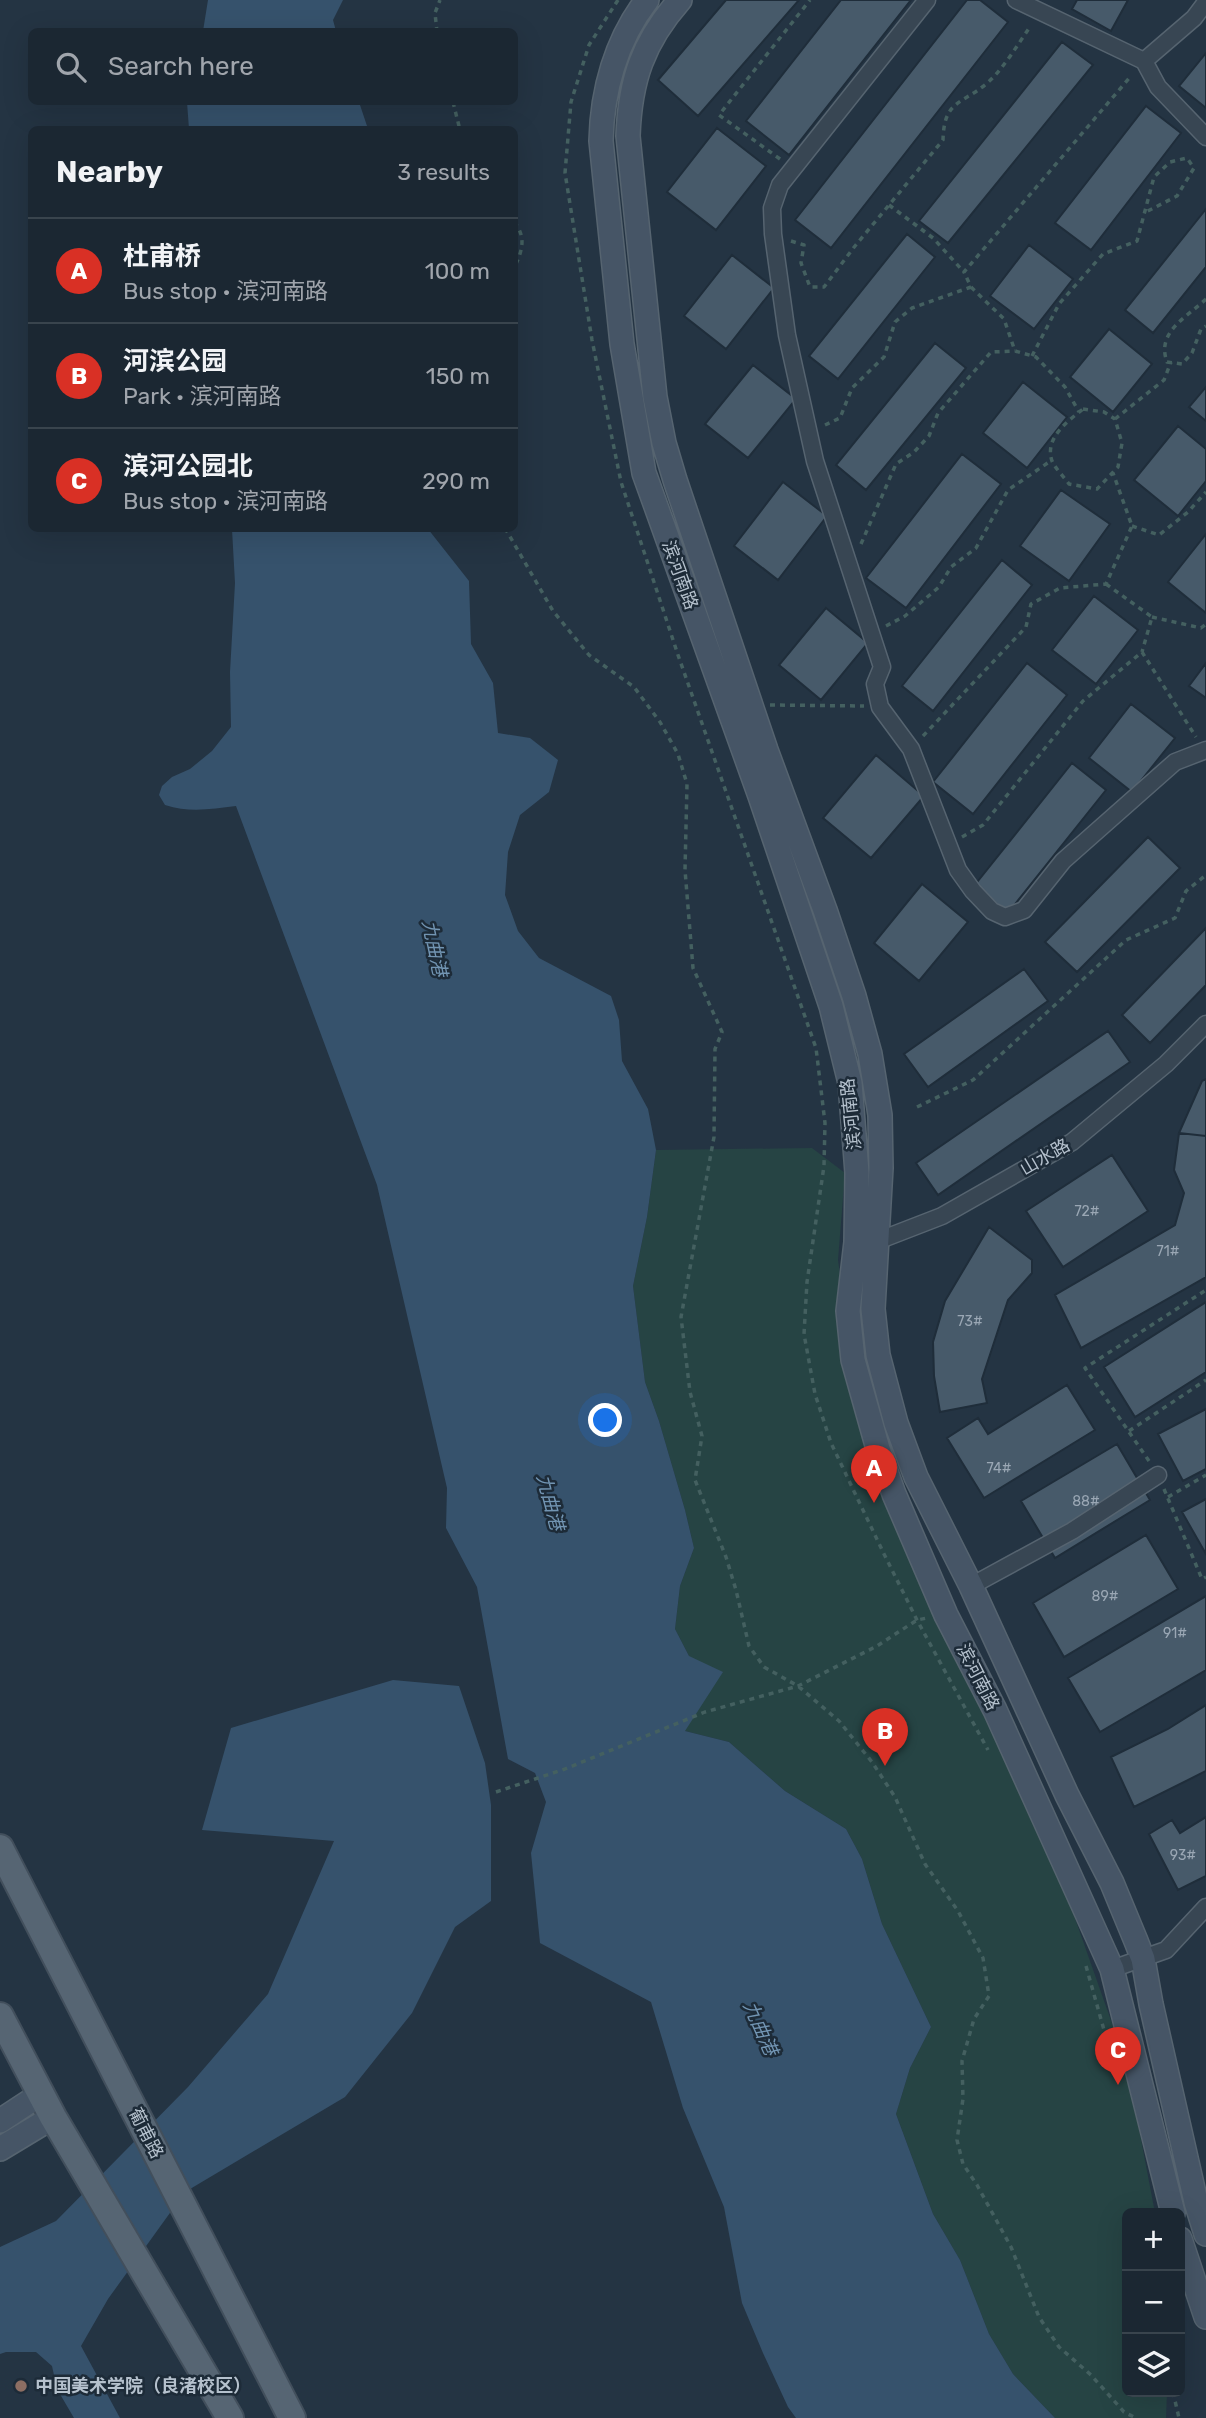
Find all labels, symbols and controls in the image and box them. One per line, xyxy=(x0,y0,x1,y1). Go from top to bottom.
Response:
search box xyxy=(28,28,518,105)
icon: search xyxy=(52,48,90,86)
text: Search here xyxy=(108,51,254,82)
text: Nearby xyxy=(56,154,163,190)
text: 3 results xyxy=(397,158,490,186)
text: 杜甫桥 xyxy=(123,241,201,272)
text: A xyxy=(71,257,87,285)
text: 100 m xyxy=(425,257,490,285)
text: Bus stop · 滨河南路 xyxy=(123,277,328,305)
text: 河滨公园 xyxy=(123,346,227,377)
text: B xyxy=(71,362,87,390)
text: 150 m xyxy=(426,362,490,390)
text: Park · 滨河南路 xyxy=(123,382,281,410)
text: 滨河公园北 xyxy=(123,451,253,482)
text: C xyxy=(71,467,87,495)
text: 290 m xyxy=(422,467,490,495)
text: Bus stop · 滨河南路 xyxy=(123,487,328,515)
street label: 滨河南路 xyxy=(657,537,703,613)
water label: 九曲港 xyxy=(417,918,452,981)
street label: 滨河南路 xyxy=(836,1077,866,1151)
street label: 山水路 xyxy=(1016,1134,1074,1180)
house number: 72# xyxy=(1074,1203,1100,1220)
house number: 71# xyxy=(1157,1243,1180,1260)
house number: 73# xyxy=(957,1313,983,1330)
your location xyxy=(588,1403,622,1437)
pin: A xyxy=(851,1445,897,1503)
house number: 74# xyxy=(986,1460,1012,1477)
water label: 九曲港 xyxy=(532,1472,570,1536)
house number: 88# xyxy=(1072,1493,1100,1510)
house number: 89# xyxy=(1092,1588,1119,1605)
house number: 91# xyxy=(1163,1625,1187,1642)
street label: 滨河南路 xyxy=(952,1640,1004,1714)
pin: B xyxy=(862,1708,908,1766)
house number: 93# xyxy=(1170,1847,1196,1864)
water label: 九曲港 xyxy=(738,1997,784,2062)
pin: C xyxy=(1095,2027,1141,2085)
street label: 葡甫路 xyxy=(124,2104,168,2162)
map controls xyxy=(1122,2208,1185,2397)
button: + xyxy=(1122,2208,1185,2271)
button: − xyxy=(1122,2271,1185,2334)
button: layers xyxy=(1122,2334,1185,2397)
place label: 中国美术学院（良渚校区） xyxy=(35,2375,251,2397)
marker: 中国美术学院（良渚校区） xyxy=(13,2378,29,2394)

